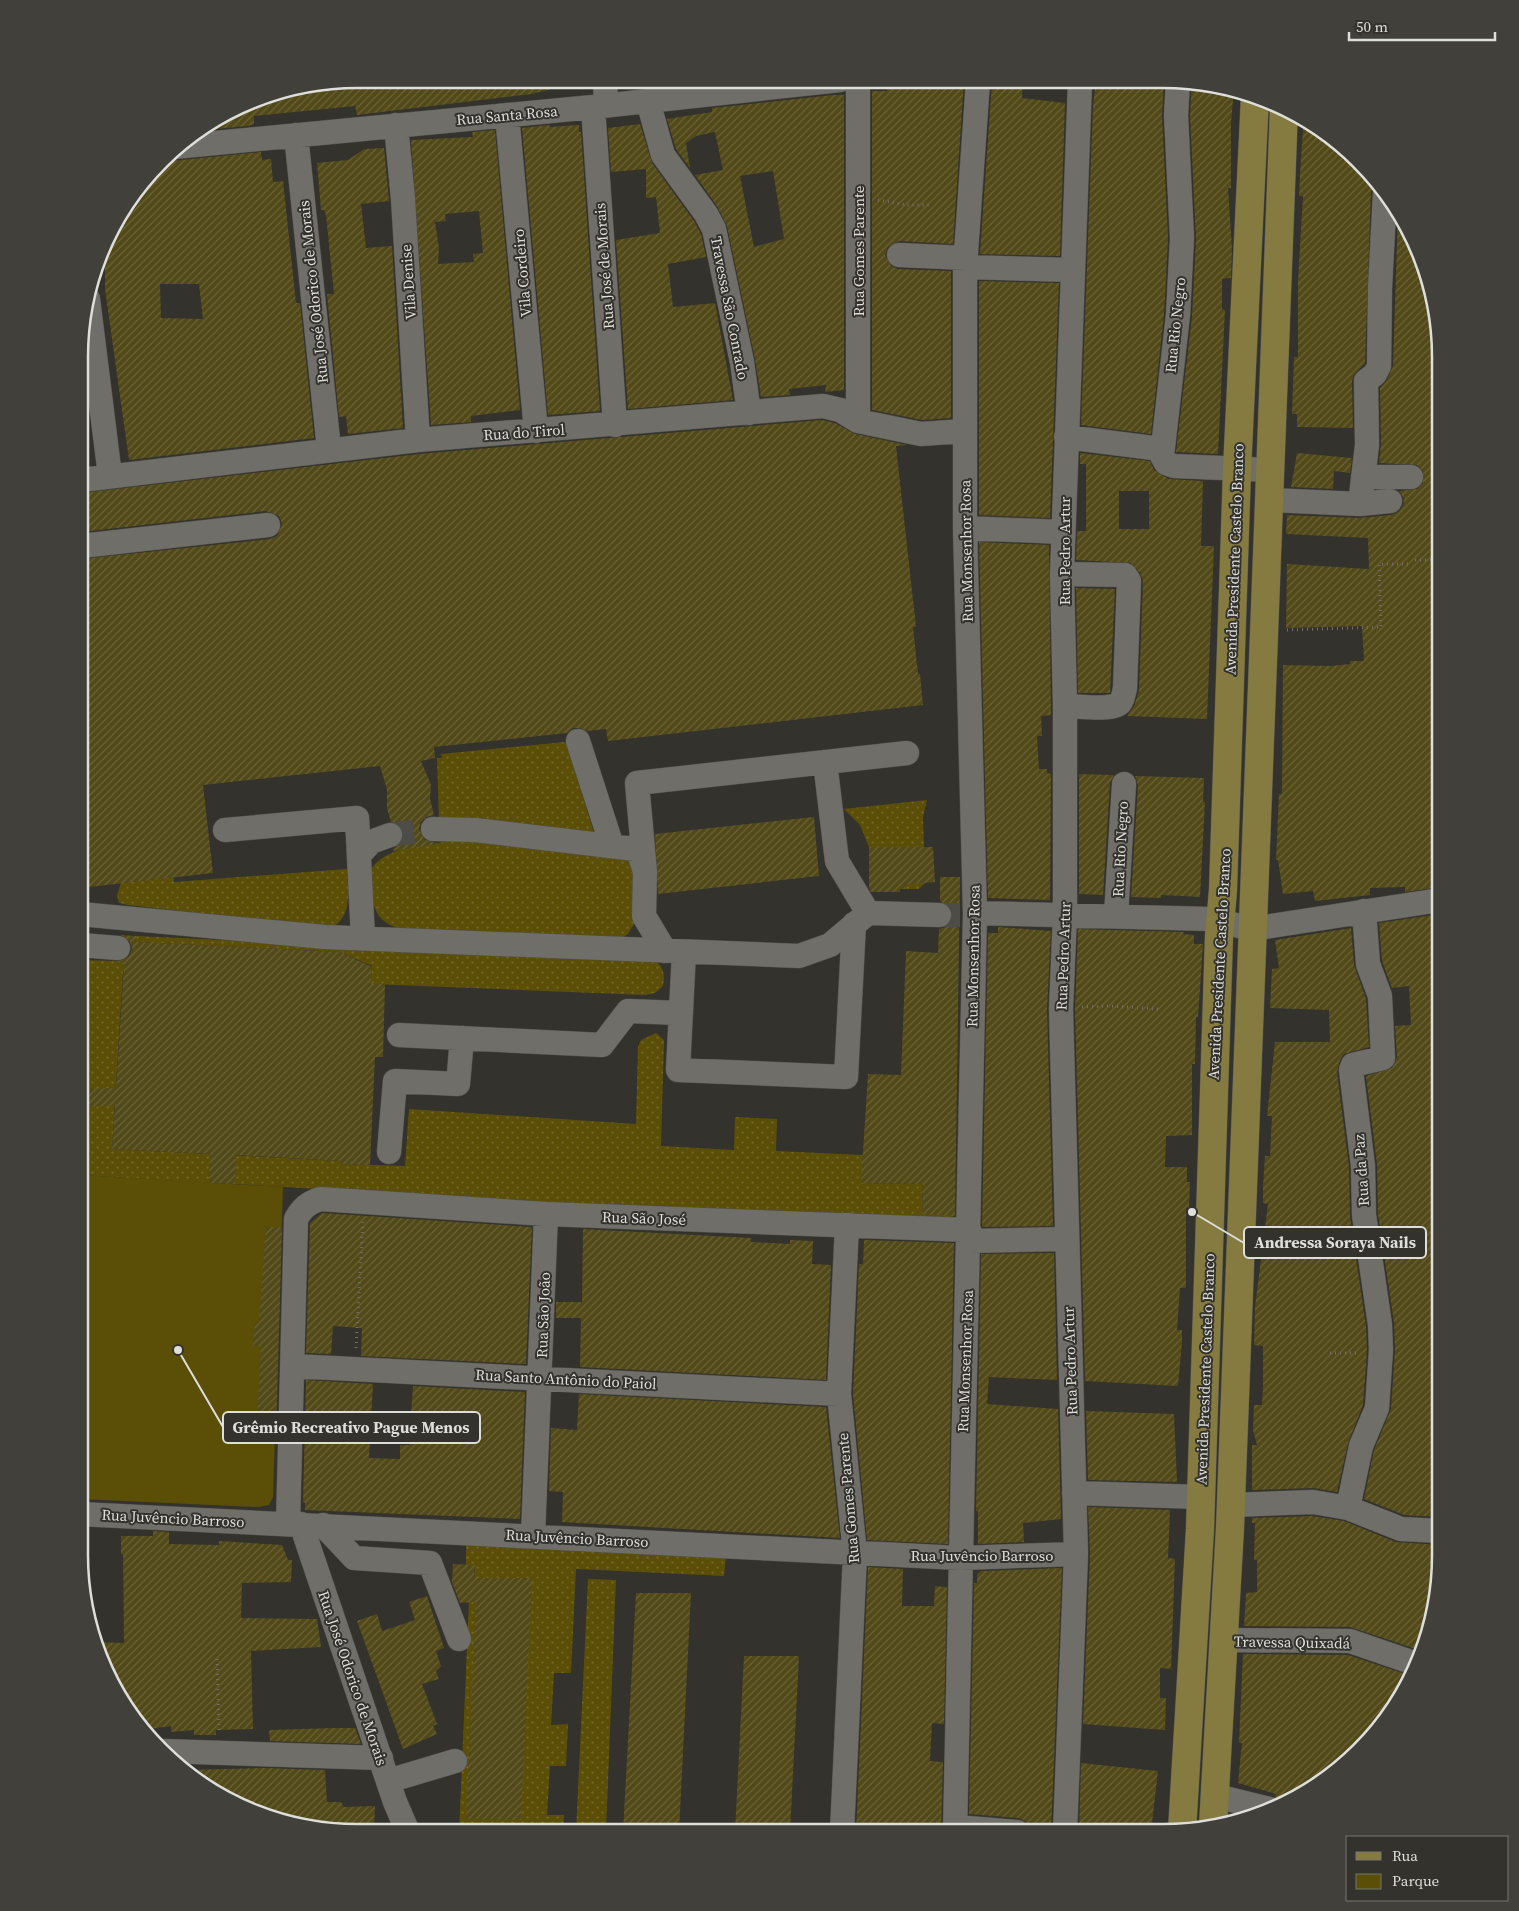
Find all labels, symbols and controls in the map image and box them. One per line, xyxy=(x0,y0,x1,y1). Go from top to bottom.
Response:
scale bar xyxy=(1349,10,1495,42)
text: 50 m xyxy=(1356,16,1388,37)
street label: Rua Santa Rosa xyxy=(455,100,559,130)
street label: Rua Gomes Parente xyxy=(848,185,869,316)
street label: Rua José Odorico de Morais xyxy=(293,200,333,384)
street label: Rua José de Morais xyxy=(589,202,619,330)
street label: Vila Cordeiro xyxy=(508,228,536,318)
street label: Travessa São Conrado xyxy=(706,235,754,381)
street label: Vila Denise xyxy=(395,243,421,320)
street label: Rua Rio Negro xyxy=(1160,276,1190,374)
street label: Rua do Tirol xyxy=(483,419,566,445)
street label: Avenida Presidente Castelo Branco xyxy=(1219,443,1249,675)
street label: Rua Monsenhor Rosa xyxy=(954,479,978,622)
street label: Rua Pedro Artur xyxy=(1054,496,1075,605)
street label: Rua Rio Negro xyxy=(1107,800,1133,898)
street label: Avenida Presidente Castelo Branco xyxy=(1202,848,1236,1080)
street label: Rua Monsenhor Rosa xyxy=(961,884,985,1027)
street label: Rua Pedro Artur xyxy=(1051,901,1075,1011)
street label: Rua da Paz xyxy=(1348,1133,1374,1207)
street label: Rua São José xyxy=(602,1206,687,1230)
callout: Andressa Soraya Nails xyxy=(1244,1227,1426,1258)
text: Andressa Soraya Nails xyxy=(1254,1231,1416,1253)
street label: Avenida Presidente Castelo Branco xyxy=(1190,1253,1220,1485)
street label: Rua São João xyxy=(531,1272,555,1358)
street label: Rua Monsenhor Rosa xyxy=(952,1289,978,1433)
street label: Rua Pedro Artur xyxy=(1058,1306,1082,1416)
street label: Rua Santo Antônio do Paiol xyxy=(475,1364,658,1394)
callout: Grêmio Recreativo Pague Menos xyxy=(223,1412,480,1443)
text: Grêmio Recreativo Pague Menos xyxy=(232,1416,470,1438)
street label: Rua Gomes Parente xyxy=(832,1432,864,1564)
street label: Rua Juvêncio Barroso xyxy=(101,1504,245,1532)
street label: Rua Juvêncio Barroso xyxy=(505,1524,649,1552)
street label: Rua Juvêncio Barroso xyxy=(910,1545,1054,1566)
street label: Rua José Odorico de Morais xyxy=(313,1588,393,1768)
street label: Travessa Quixadá xyxy=(1234,1630,1351,1654)
legend xyxy=(1346,1836,1509,1901)
text: Rua xyxy=(1392,1845,1418,1866)
text: Parque xyxy=(1392,1870,1440,1891)

